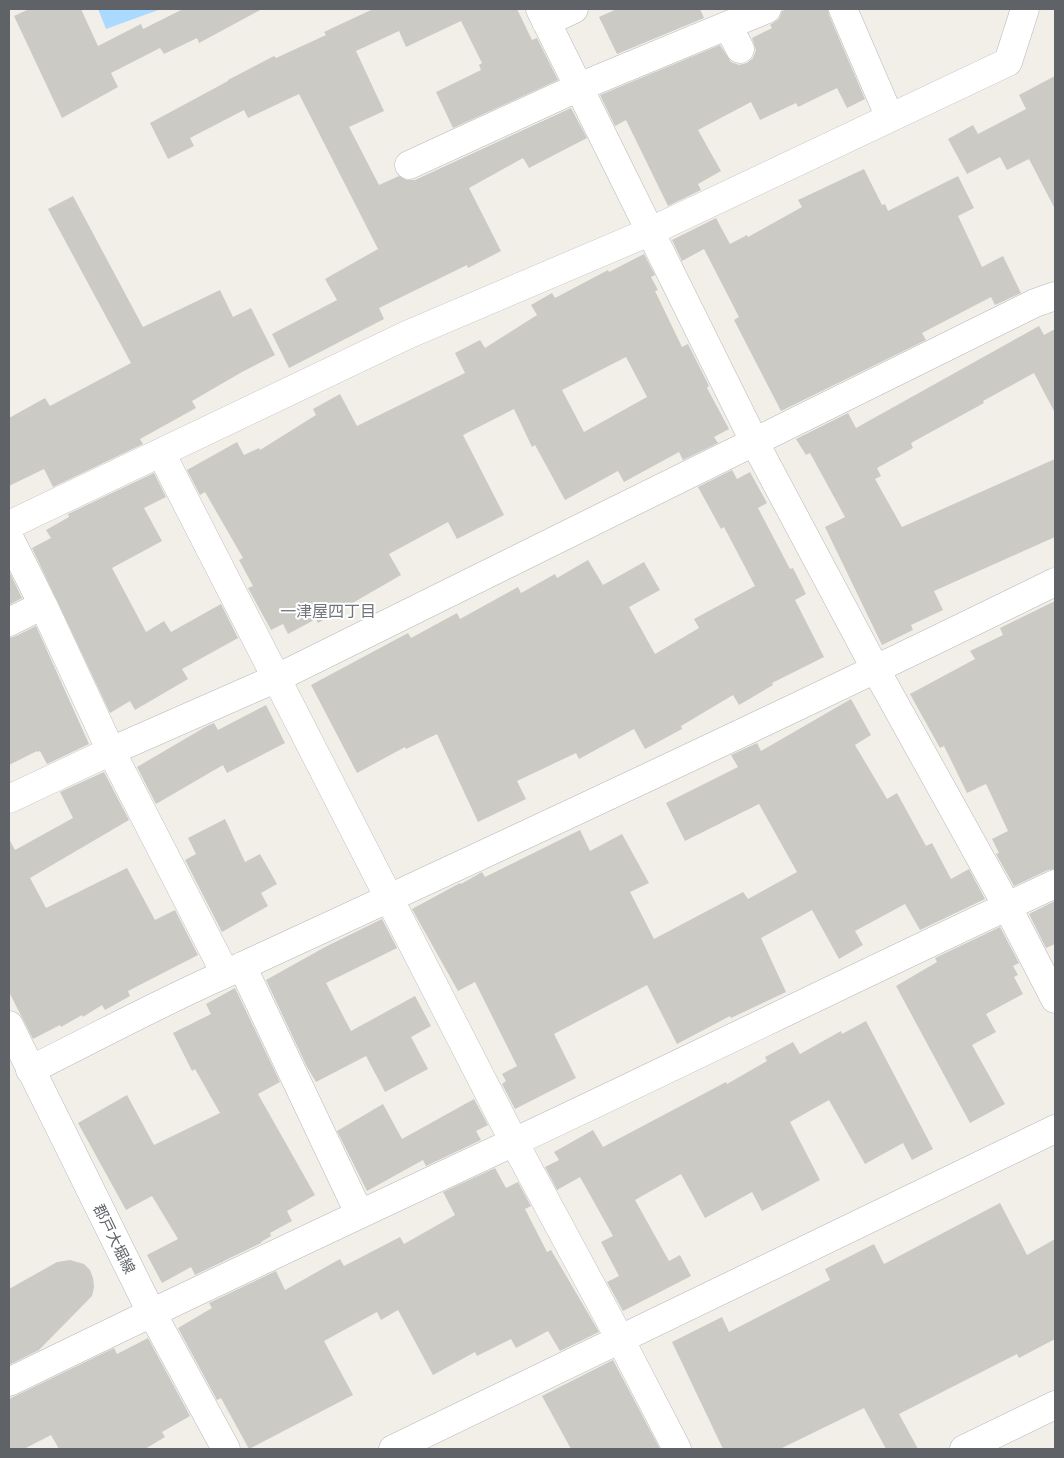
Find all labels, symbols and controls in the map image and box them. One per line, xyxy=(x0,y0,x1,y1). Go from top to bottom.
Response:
district label: 一津屋四丁目 xyxy=(280,602,376,622)
street label: 郡戸大堀線 xyxy=(89,1201,139,1277)

